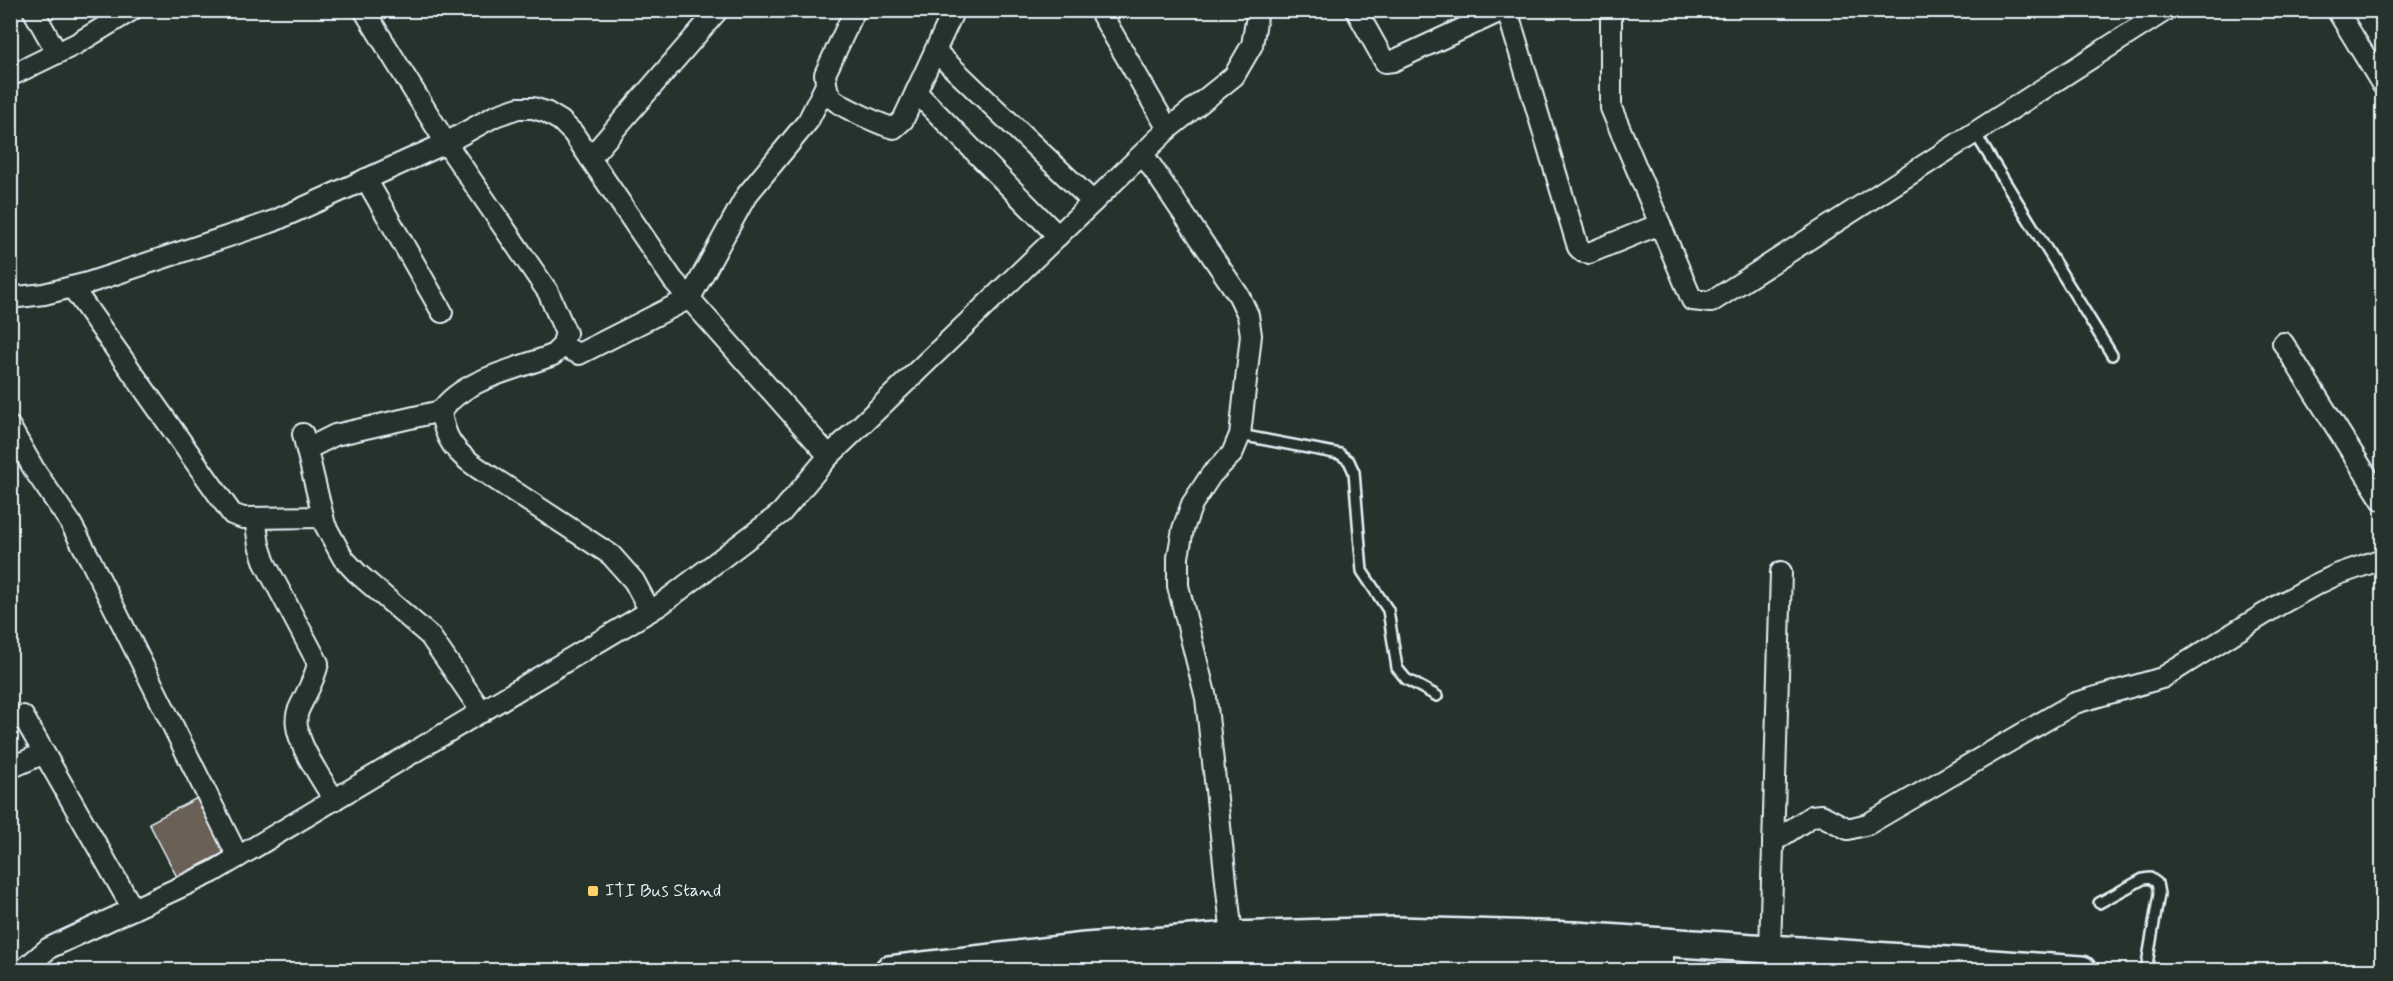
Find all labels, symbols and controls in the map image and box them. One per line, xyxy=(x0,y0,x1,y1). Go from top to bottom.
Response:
place label: ITI Bus Stand xyxy=(605,879,721,903)
marker: ITI Bus Stand xyxy=(586,884,600,898)

